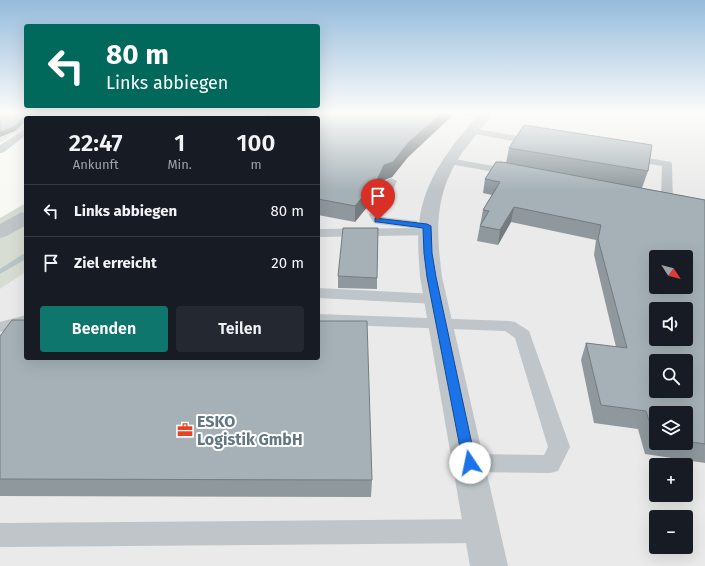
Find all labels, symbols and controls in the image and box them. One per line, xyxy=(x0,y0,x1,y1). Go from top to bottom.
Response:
text: 80 m xyxy=(106,38,169,71)
icon: left xyxy=(40,40,92,92)
text: Links abbiegen xyxy=(106,72,228,94)
text: 22:47 xyxy=(69,129,123,157)
text: 1 xyxy=(174,129,185,157)
text: 100 xyxy=(237,129,275,157)
text: Ankunft xyxy=(73,157,119,172)
text: Min. xyxy=(167,157,192,172)
text: m xyxy=(250,157,262,172)
pin xyxy=(361,179,395,220)
icon: arrive xyxy=(367,185,389,207)
icon: left xyxy=(40,200,62,222)
text: Links abbiegen xyxy=(74,202,177,220)
text: 80 m xyxy=(271,202,304,220)
north arrow xyxy=(649,250,693,294)
map controls xyxy=(649,250,693,554)
icon: arrive xyxy=(40,252,62,274)
text: Ziel erreicht xyxy=(74,254,157,272)
text: 20 m xyxy=(271,254,304,272)
button: sound xyxy=(649,302,693,346)
button: Beenden xyxy=(40,306,168,352)
button: Teilen xyxy=(176,306,304,352)
button: search xyxy=(649,354,693,398)
button: layers xyxy=(649,406,693,450)
place label: ESKO Logistik GmbH xyxy=(197,412,303,449)
office icon: ESKO Logistik GmbH xyxy=(176,421,194,439)
position arrow xyxy=(449,442,491,484)
button: + xyxy=(649,458,693,502)
button: − xyxy=(649,510,693,554)

